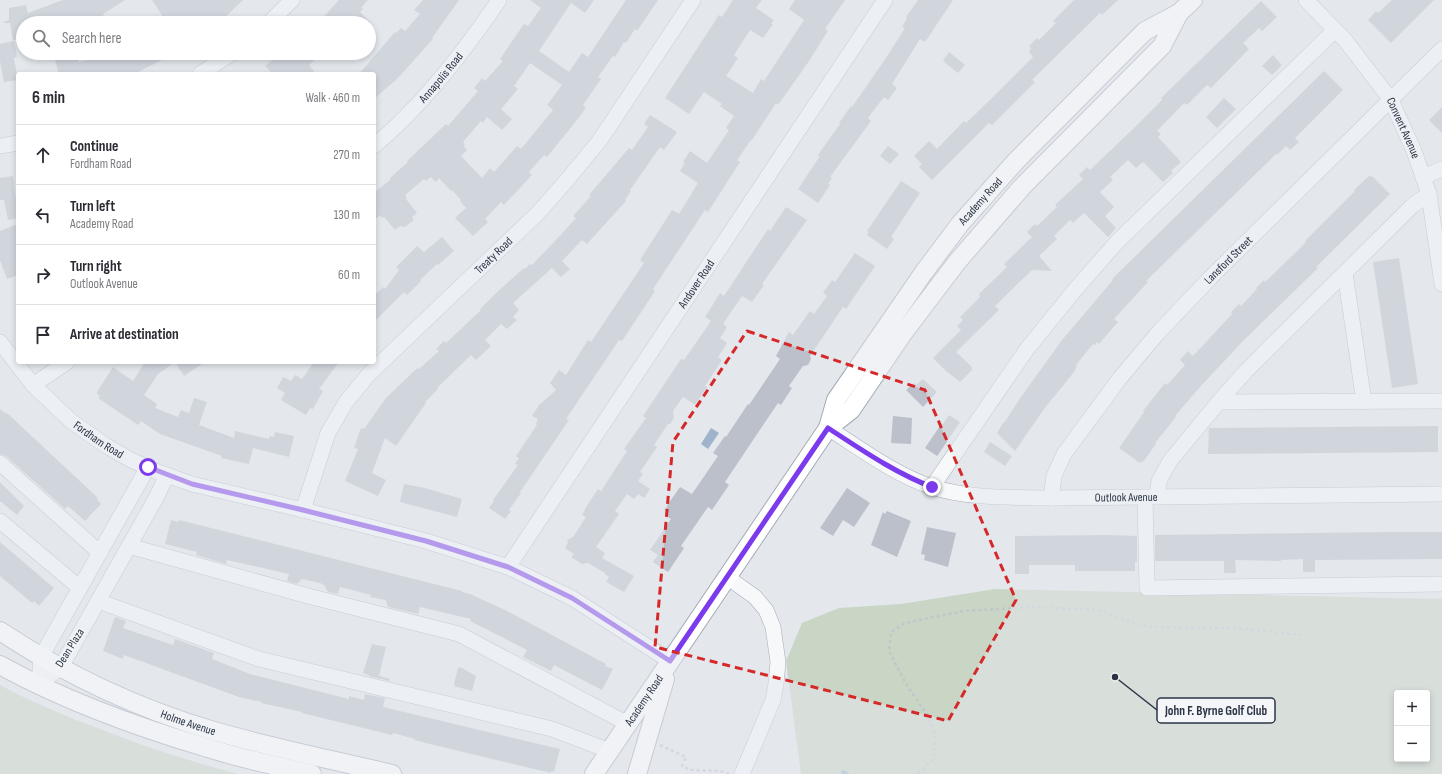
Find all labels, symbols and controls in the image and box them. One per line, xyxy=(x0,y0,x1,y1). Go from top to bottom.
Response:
search box xyxy=(16,16,376,60)
icon: search xyxy=(30,27,52,49)
text: Search here xyxy=(62,29,122,48)
street label: Annapolis Road xyxy=(415,49,466,106)
text: 6 min xyxy=(32,88,65,108)
text: Walk · 460 m xyxy=(305,90,360,106)
street label: Convent Avenue xyxy=(1383,95,1424,161)
text: Continue xyxy=(70,137,119,156)
icon: ahead xyxy=(32,144,54,166)
text: 270 m xyxy=(333,147,360,163)
text: Fordham Road xyxy=(70,156,132,172)
street label: Academy Road xyxy=(955,174,1005,229)
text: Turn left xyxy=(70,197,115,216)
icon: left xyxy=(32,204,54,226)
text: 130 m xyxy=(334,207,360,223)
text: Academy Road xyxy=(70,216,133,232)
street label: Lansford Street xyxy=(1201,233,1256,287)
street label: Treaty Road xyxy=(471,234,516,277)
text: Turn right xyxy=(70,257,122,276)
street label: Andover Road xyxy=(674,257,718,312)
icon: right xyxy=(32,264,54,286)
text: 60 m xyxy=(338,267,360,283)
text: Outlook Avenue xyxy=(70,276,138,292)
icon: arrive xyxy=(32,324,54,346)
text: Arrive at destination xyxy=(70,325,179,344)
street label: Fordham Road xyxy=(71,418,126,462)
route start xyxy=(139,458,157,476)
route end xyxy=(923,478,941,496)
street label: Outlook Avenue xyxy=(1095,489,1158,505)
street label: Dean Plaza xyxy=(52,625,88,670)
street label: Academy Road xyxy=(621,672,667,730)
map controls xyxy=(1394,690,1430,762)
button: + xyxy=(1394,690,1430,726)
callout: John F. Byrne Golf Club xyxy=(1157,698,1275,723)
text: John F. Byrne Golf Club xyxy=(1164,703,1267,719)
street label: Holme Avenue xyxy=(159,706,218,739)
button: − xyxy=(1394,726,1430,762)

